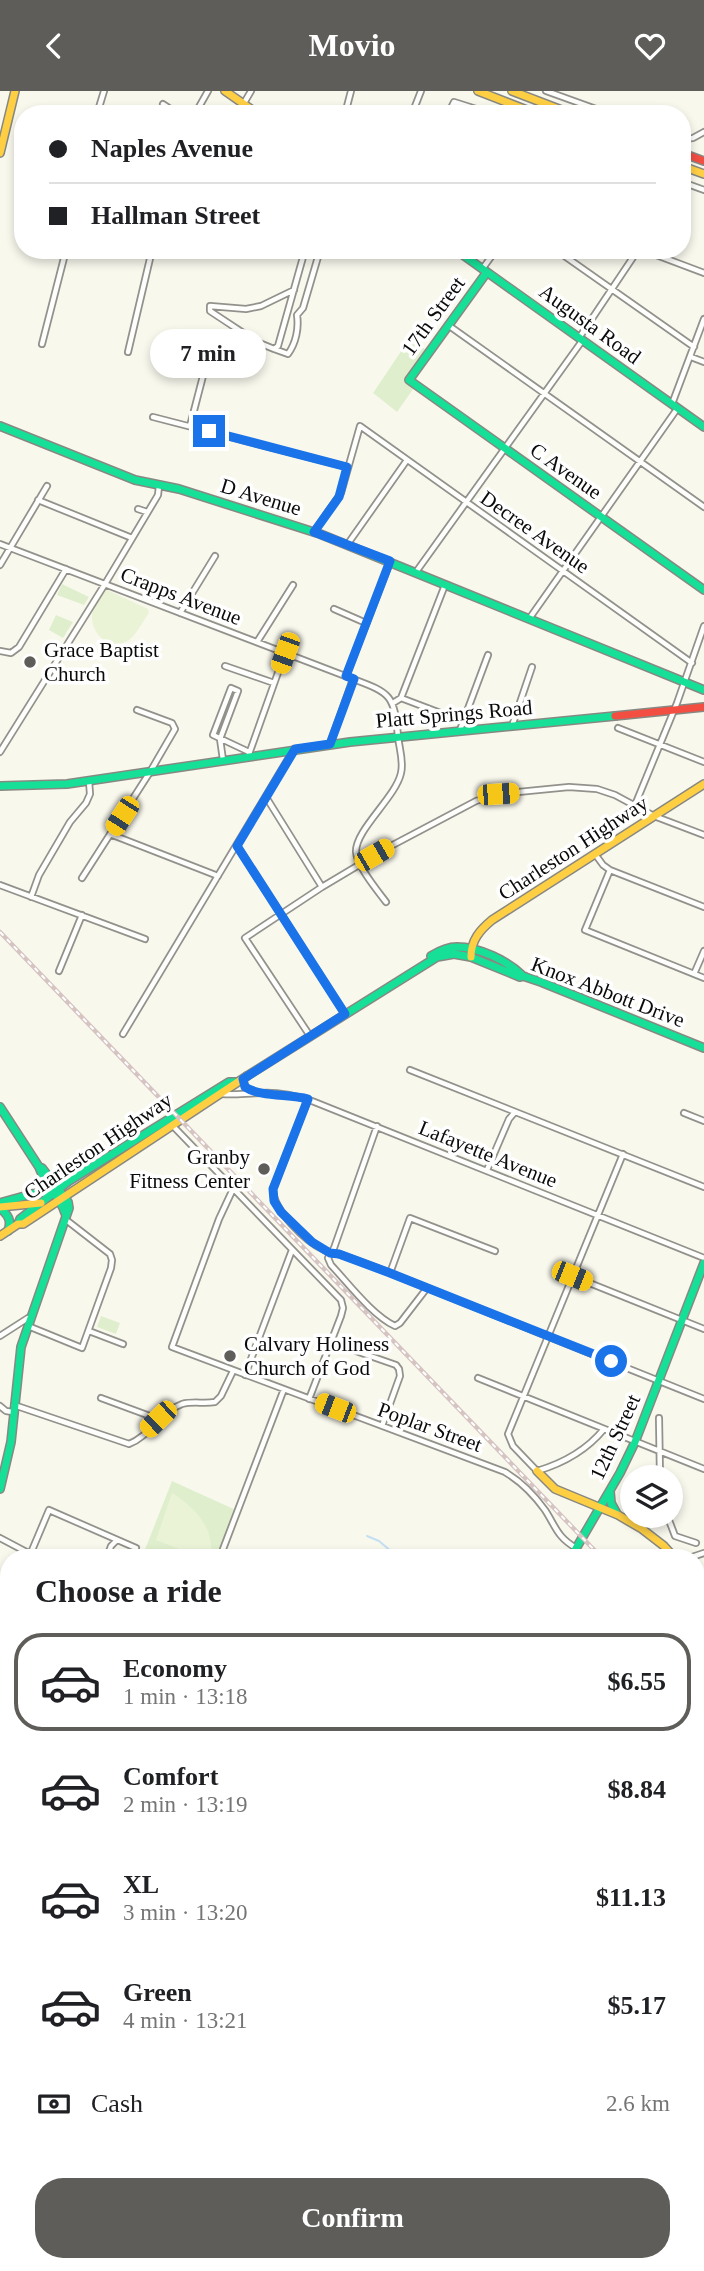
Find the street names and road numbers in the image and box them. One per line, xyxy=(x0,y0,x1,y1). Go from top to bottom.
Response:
street label: 17th Street xyxy=(396,272,470,360)
street label: Augusta Road xyxy=(535,279,646,369)
street label: C Avenue xyxy=(526,438,606,504)
street label: D Avenue xyxy=(218,473,304,521)
street label: Decree Avenue xyxy=(476,486,594,578)
street label: Crapps Avenue xyxy=(117,562,245,630)
street label: Platt Springs Road xyxy=(374,695,534,733)
street label: Charleston Highway xyxy=(494,790,653,905)
street label: Knox Abbott Drive xyxy=(528,952,688,1032)
street label: Charleston Highway xyxy=(19,1087,177,1204)
street label: Lafayette Avenue xyxy=(415,1115,561,1193)
street label: 12th Street xyxy=(585,1390,645,1484)
street label: Poplar Street xyxy=(375,1397,486,1457)

